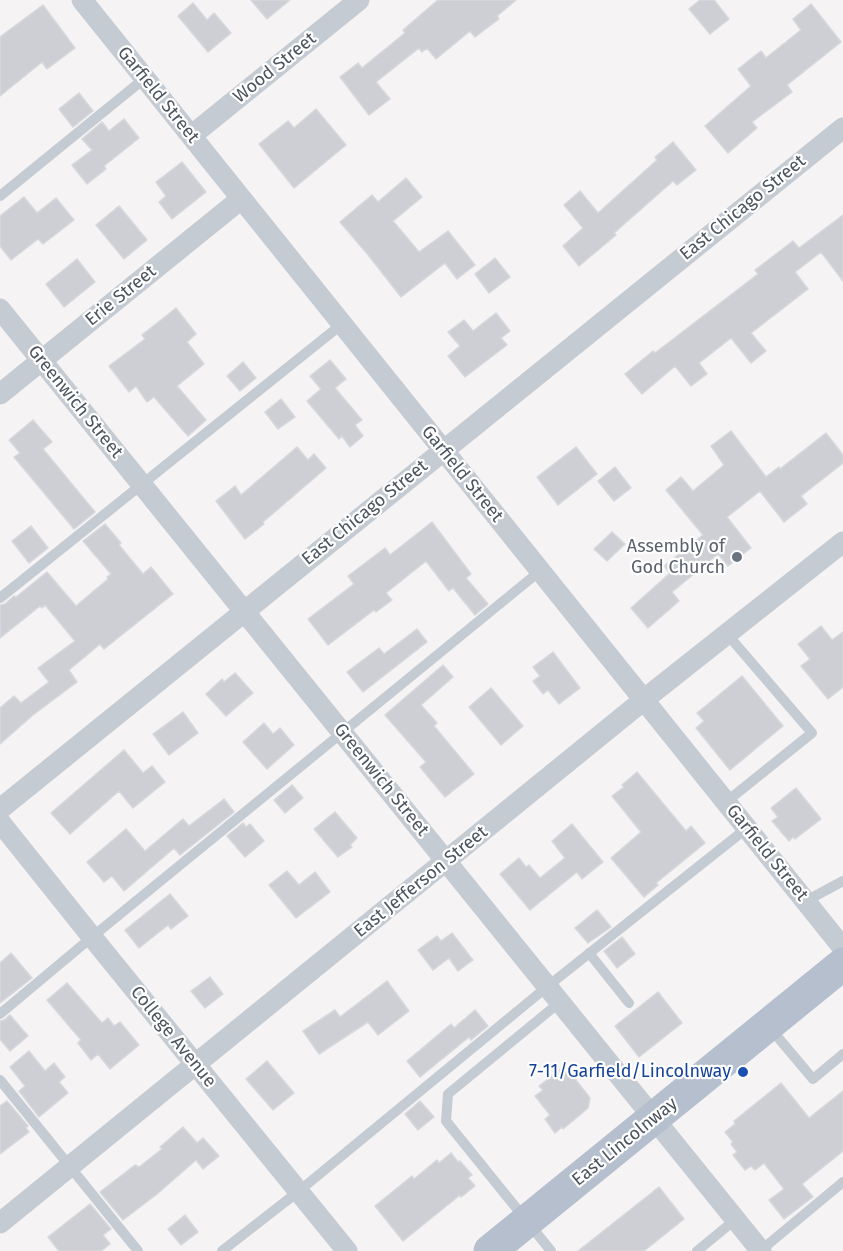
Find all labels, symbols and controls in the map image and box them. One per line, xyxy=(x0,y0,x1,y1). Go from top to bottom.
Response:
street label: Wood Street xyxy=(229,28,321,108)
street label: Garfield Street xyxy=(113,42,203,148)
street label: East Chicago Street xyxy=(676,151,810,265)
street label: Erie Street xyxy=(81,261,161,331)
street label: Greenwich Street xyxy=(23,341,127,463)
street label: Garfield Street xyxy=(417,421,507,527)
street label: East Chicago Street xyxy=(298,456,432,570)
place label: Assembly of God Church xyxy=(627,536,725,578)
marker: Assembly of God Church xyxy=(730,550,744,564)
street label: Greenwich Street xyxy=(329,719,433,841)
street label: Garfield Street xyxy=(722,800,812,906)
street label: East Jefferson Street xyxy=(350,822,492,942)
street label: College Avenue xyxy=(126,982,220,1092)
place label: 7-11/Garfield/Lincolnway xyxy=(529,1061,731,1083)
marker: 7-11/Garfield/Lincolnway xyxy=(736,1065,750,1079)
street label: East Lincolnway xyxy=(568,1093,682,1191)

